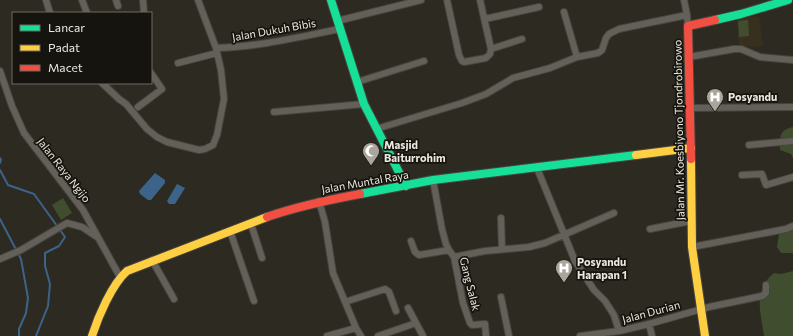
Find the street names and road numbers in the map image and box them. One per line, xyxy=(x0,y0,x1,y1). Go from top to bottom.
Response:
street label: Jalan Dukuh Bibis xyxy=(231,16,317,44)
street label: Jalan Mr. Koesbiyono Tjondrobirowo xyxy=(670,39,688,220)
street label: Jalan Raya Ngijo xyxy=(34,135,94,206)
street label: Jalan Muntal Raya xyxy=(320,167,410,197)
street label: Gang Salak xyxy=(458,256,483,312)
street label: Jalan Durian xyxy=(620,298,682,326)

